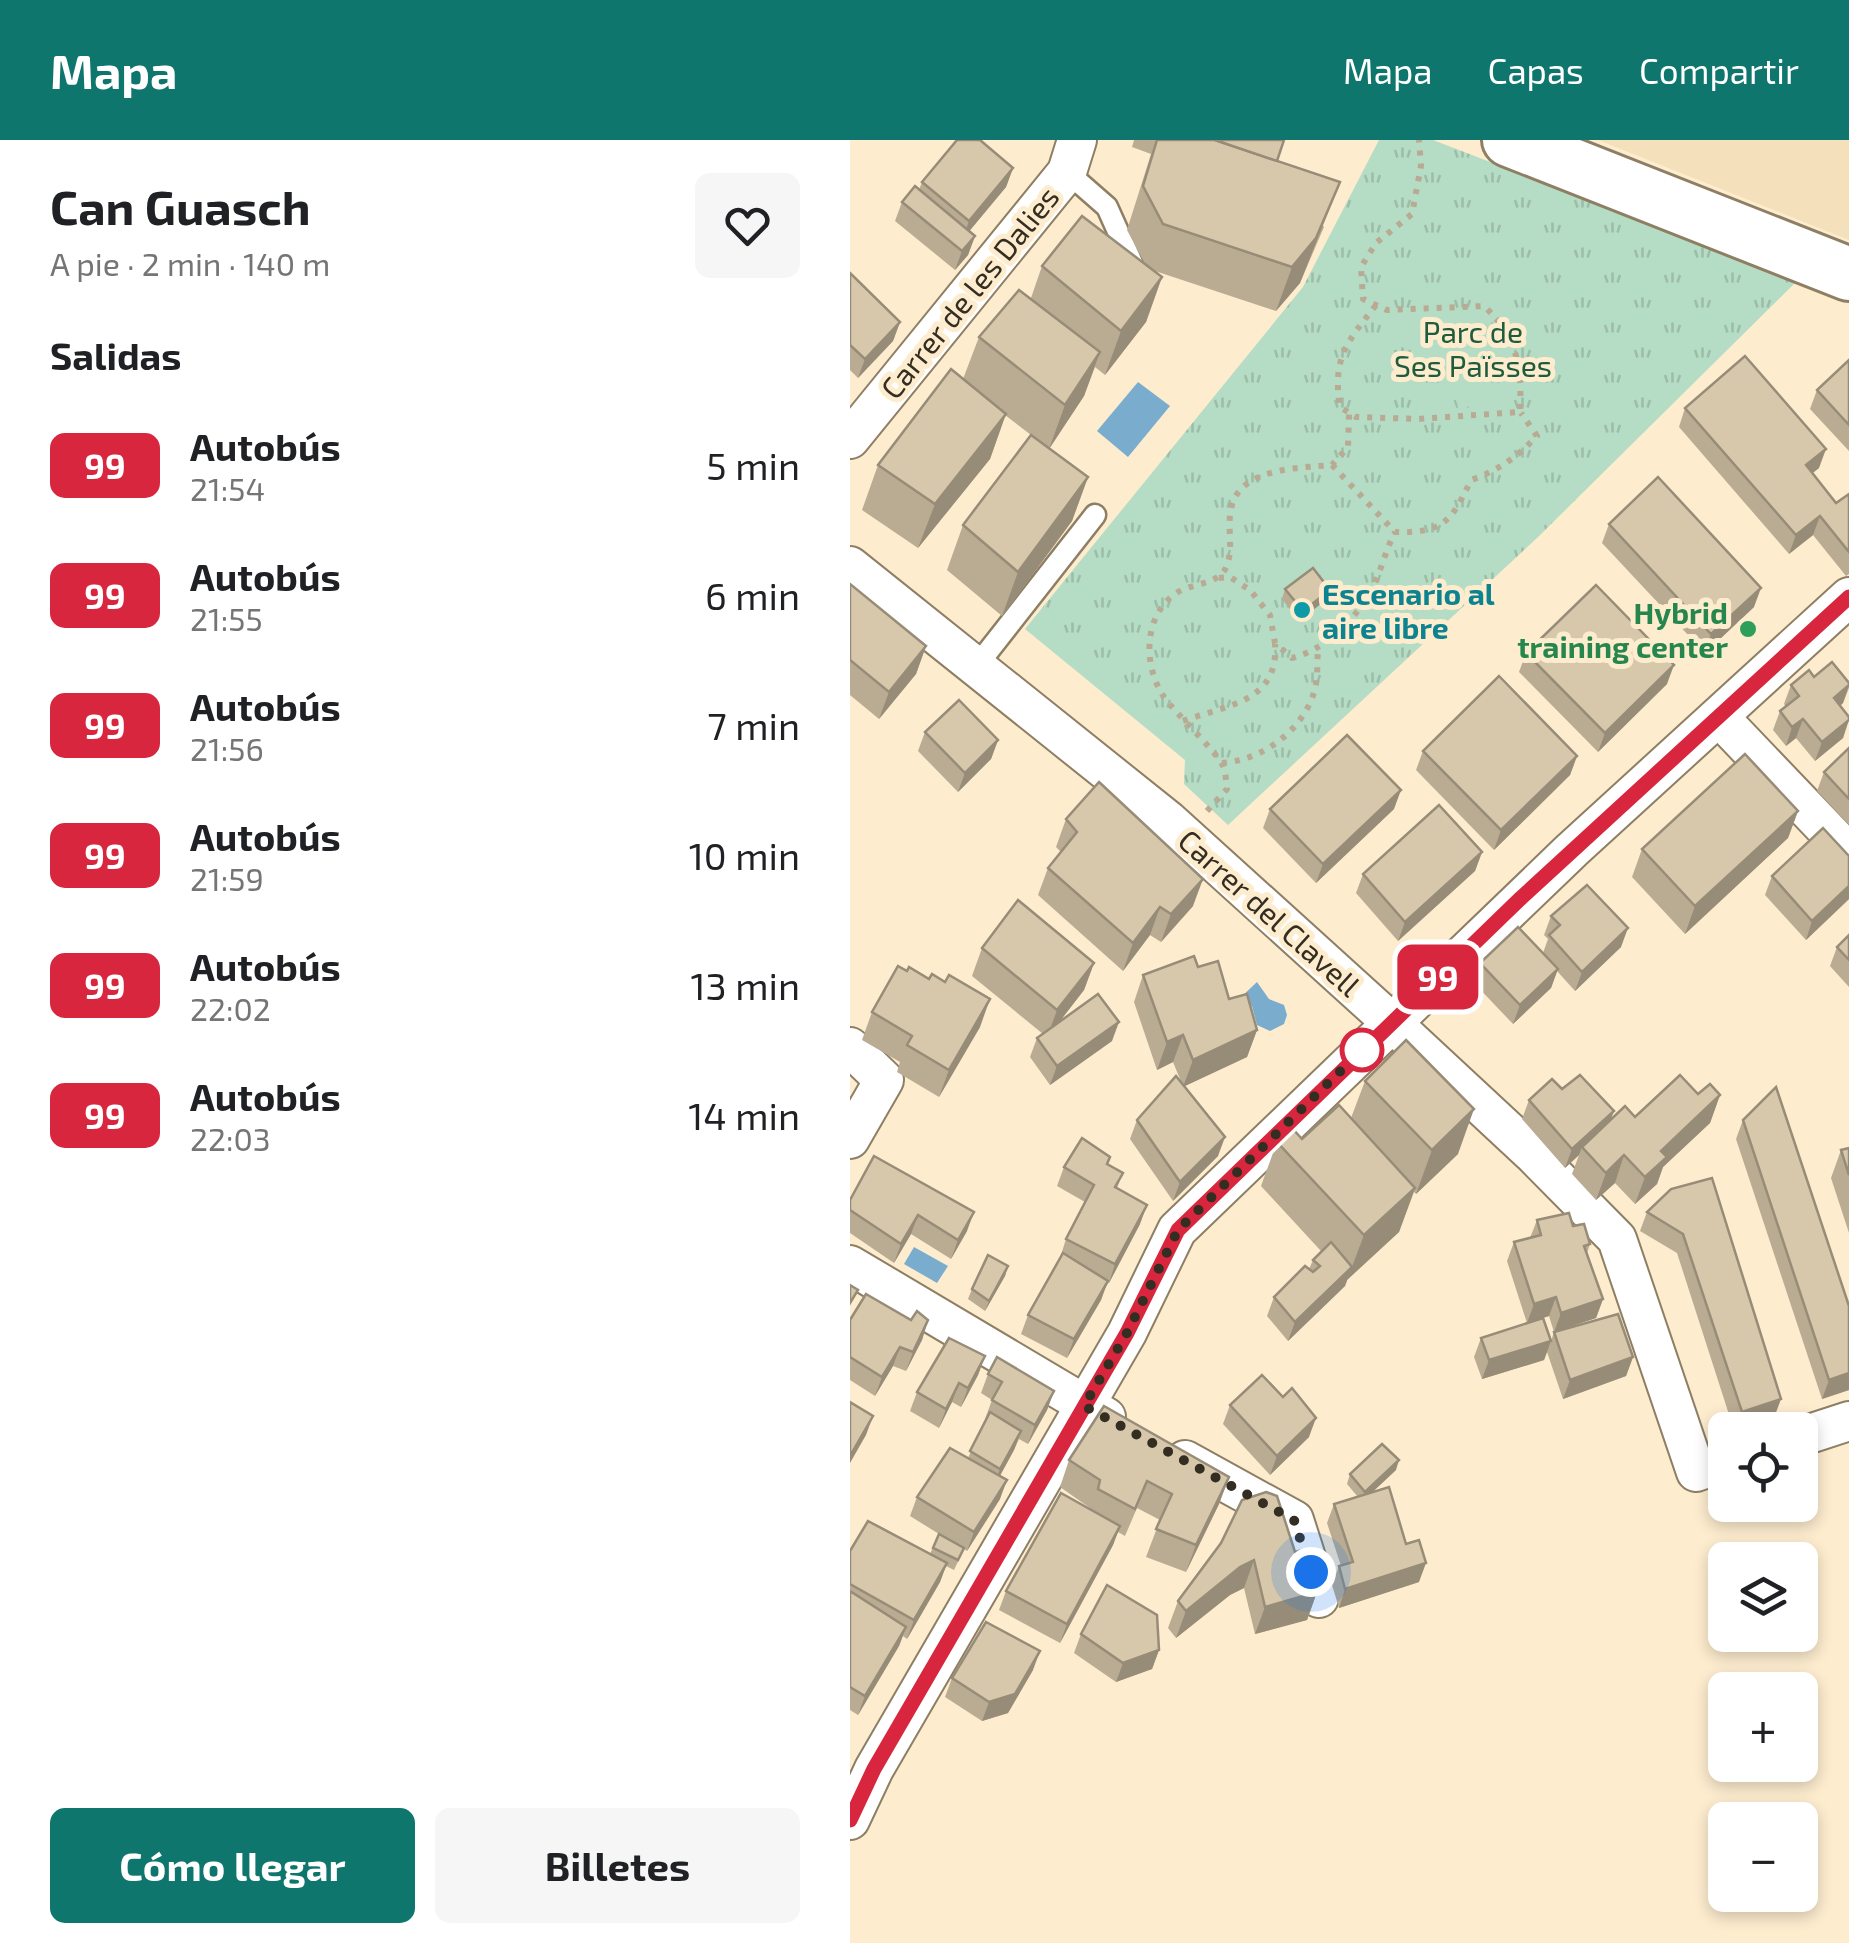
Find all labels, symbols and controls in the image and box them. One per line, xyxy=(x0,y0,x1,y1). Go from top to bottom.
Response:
text: Mapa xyxy=(50,41,177,99)
text: Mapa xyxy=(1343,49,1432,91)
text: Capas xyxy=(1487,49,1584,91)
text: Compartir xyxy=(1639,49,1799,91)
button: heart xyxy=(695,173,800,278)
text: Can Guasch xyxy=(50,177,311,235)
street label: Carrer de les Dalies xyxy=(872,179,1066,405)
text: A pie · 2 min · 140 m xyxy=(50,244,330,282)
park label: Parc de Ses Païsses xyxy=(1394,313,1552,383)
text: Salidas xyxy=(50,332,181,378)
text: Autobús xyxy=(190,423,341,469)
text: 5 min xyxy=(706,442,800,488)
text: 99 xyxy=(84,444,126,486)
text: 21:54 xyxy=(190,469,265,507)
text: Autobús xyxy=(190,553,341,599)
text: 6 min xyxy=(705,572,800,618)
text: 99 xyxy=(84,574,126,616)
place label: Escenario al aire libre xyxy=(1322,575,1495,645)
place label: Hybrid training center xyxy=(1517,594,1728,664)
text: 21:55 xyxy=(190,599,263,637)
marker: Escenario al aire libre xyxy=(1291,599,1313,621)
marker: Hybrid training center xyxy=(1737,618,1759,640)
text: Autobús xyxy=(190,683,341,729)
text: 7 min xyxy=(707,702,800,748)
text: 99 xyxy=(84,704,126,746)
text: 21:56 xyxy=(190,729,264,767)
text: Autobús xyxy=(190,813,341,859)
street label: Carrer del Clavell xyxy=(1172,821,1368,1003)
text: 10 min xyxy=(689,832,800,878)
text: 99 xyxy=(84,834,126,876)
text: 21:59 xyxy=(190,859,264,897)
text: Autobús xyxy=(190,943,341,989)
line badge: 99 xyxy=(1393,944,1483,1010)
text: 99 xyxy=(1417,956,1459,998)
text: 13 min xyxy=(690,962,800,1008)
text: 99 xyxy=(84,964,126,1006)
text: 22:02 xyxy=(190,989,271,1027)
unlabelled marker xyxy=(1341,1029,1383,1071)
text: Autobús xyxy=(190,1073,341,1119)
text: 14 min xyxy=(688,1092,800,1138)
text: 99 xyxy=(84,1094,126,1136)
text: 22:03 xyxy=(190,1119,271,1157)
map controls xyxy=(1708,1412,1818,1912)
button: locate xyxy=(1708,1412,1818,1522)
button: layers xyxy=(1708,1542,1818,1652)
your location xyxy=(1286,1547,1336,1597)
button: + xyxy=(1708,1672,1818,1782)
button: − xyxy=(1708,1802,1818,1912)
button: Cómo llegar xyxy=(50,1808,415,1923)
button: Billetes xyxy=(435,1808,800,1923)

